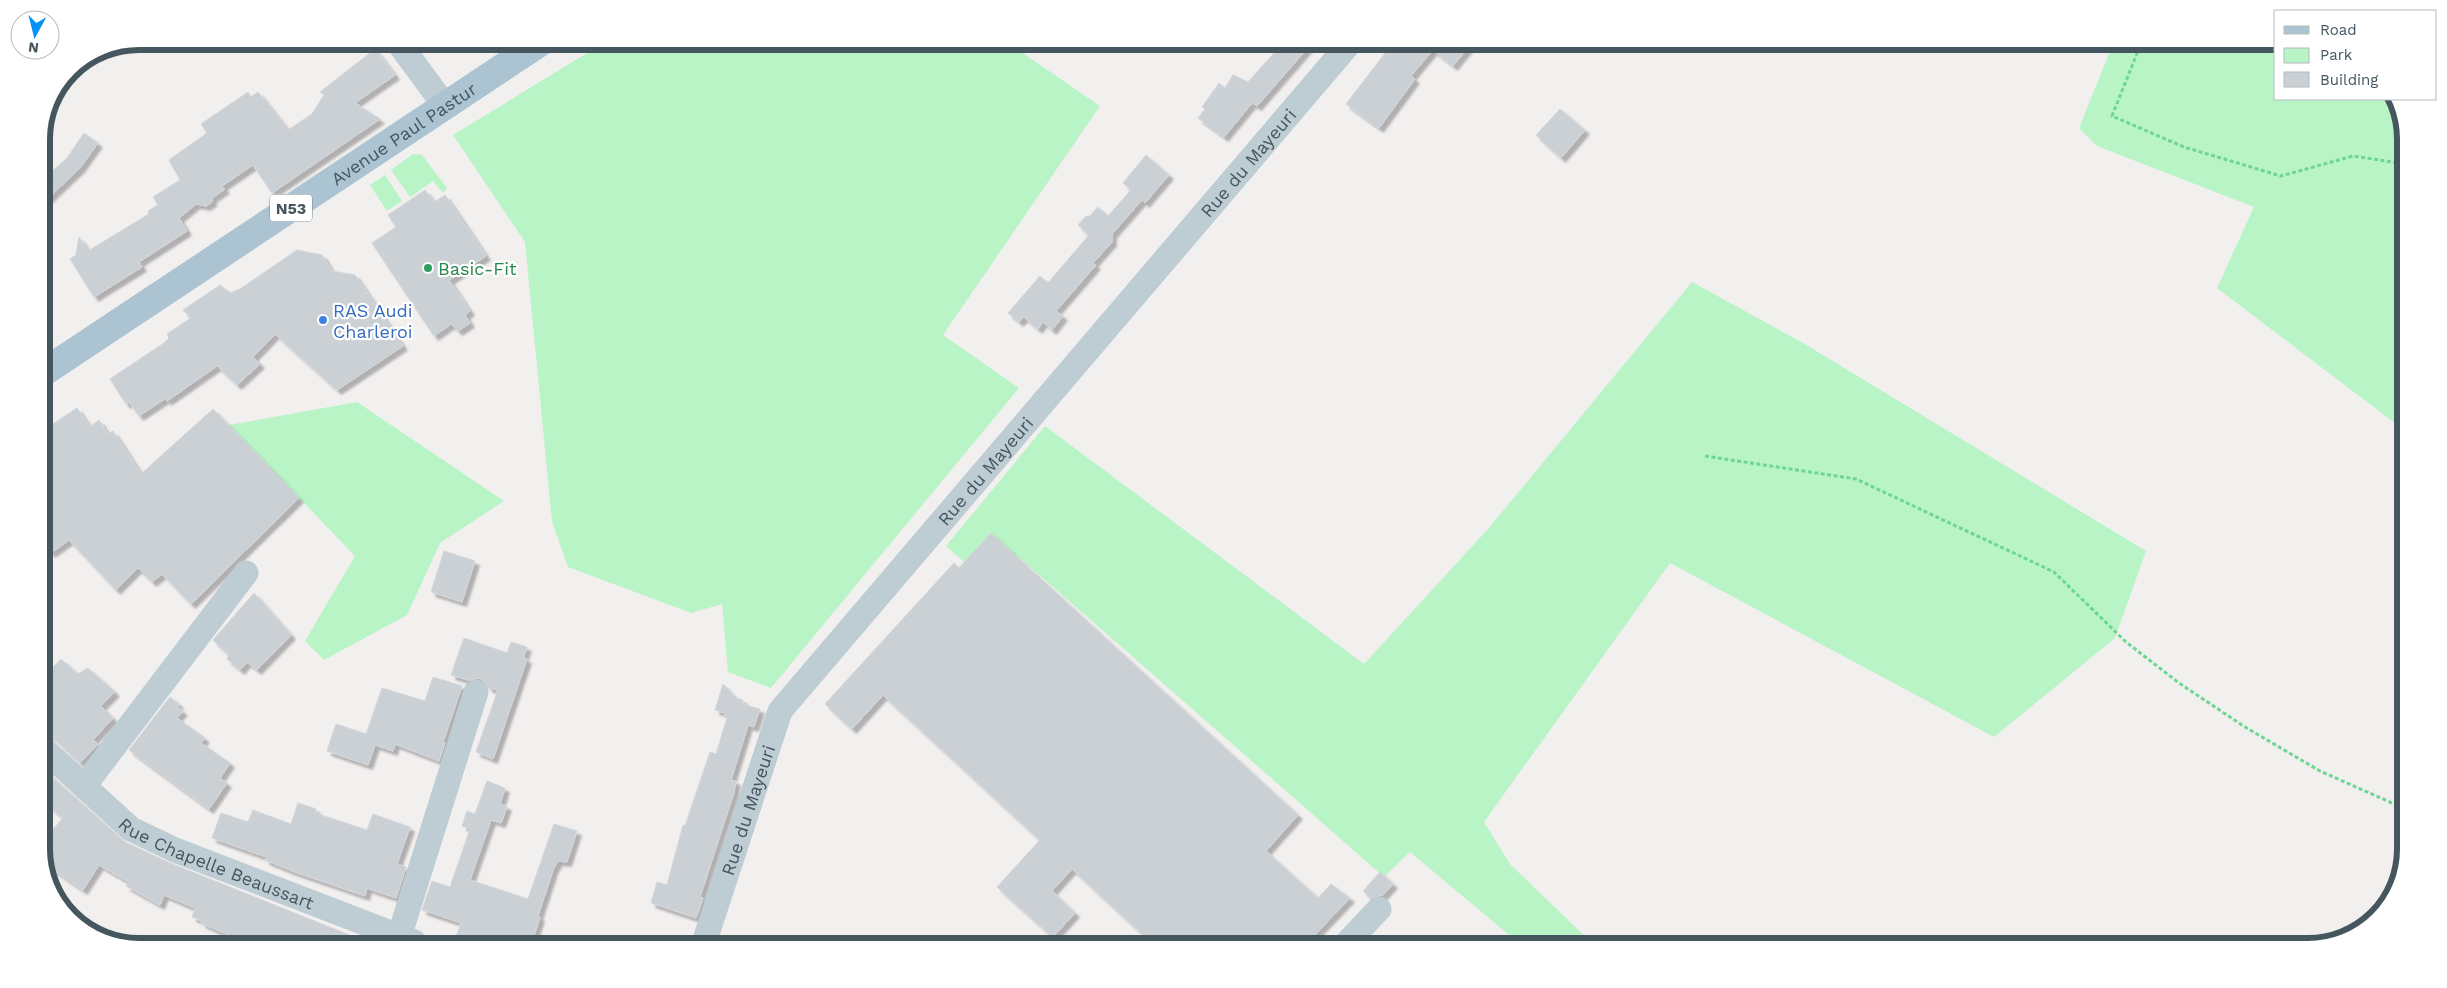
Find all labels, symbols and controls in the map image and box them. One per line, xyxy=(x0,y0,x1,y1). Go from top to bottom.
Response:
north arrow xyxy=(10,10,60,60)
legend xyxy=(2274,10,2437,100)
text: Road xyxy=(2320,21,2357,39)
text: N xyxy=(27,39,40,56)
text: Park xyxy=(2320,46,2353,64)
text: Building xyxy=(2320,71,2378,89)
street label: Avenue Paul Pastur xyxy=(327,78,480,189)
street label: Rue du Mayeuri xyxy=(1196,104,1300,221)
road number: N53 xyxy=(270,194,312,222)
place label: Basic-Fit xyxy=(438,258,517,279)
marker: Basic-Fit xyxy=(422,262,434,274)
place label: RAS Audi Charleroi xyxy=(333,300,413,342)
marker: RAS Audi Charleroi xyxy=(317,314,329,326)
street label: Rue du Mayeuri xyxy=(933,412,1037,529)
street label: Rue du Mayeuri xyxy=(716,742,779,878)
street label: Rue Chapelle Beaussart xyxy=(115,813,318,913)

